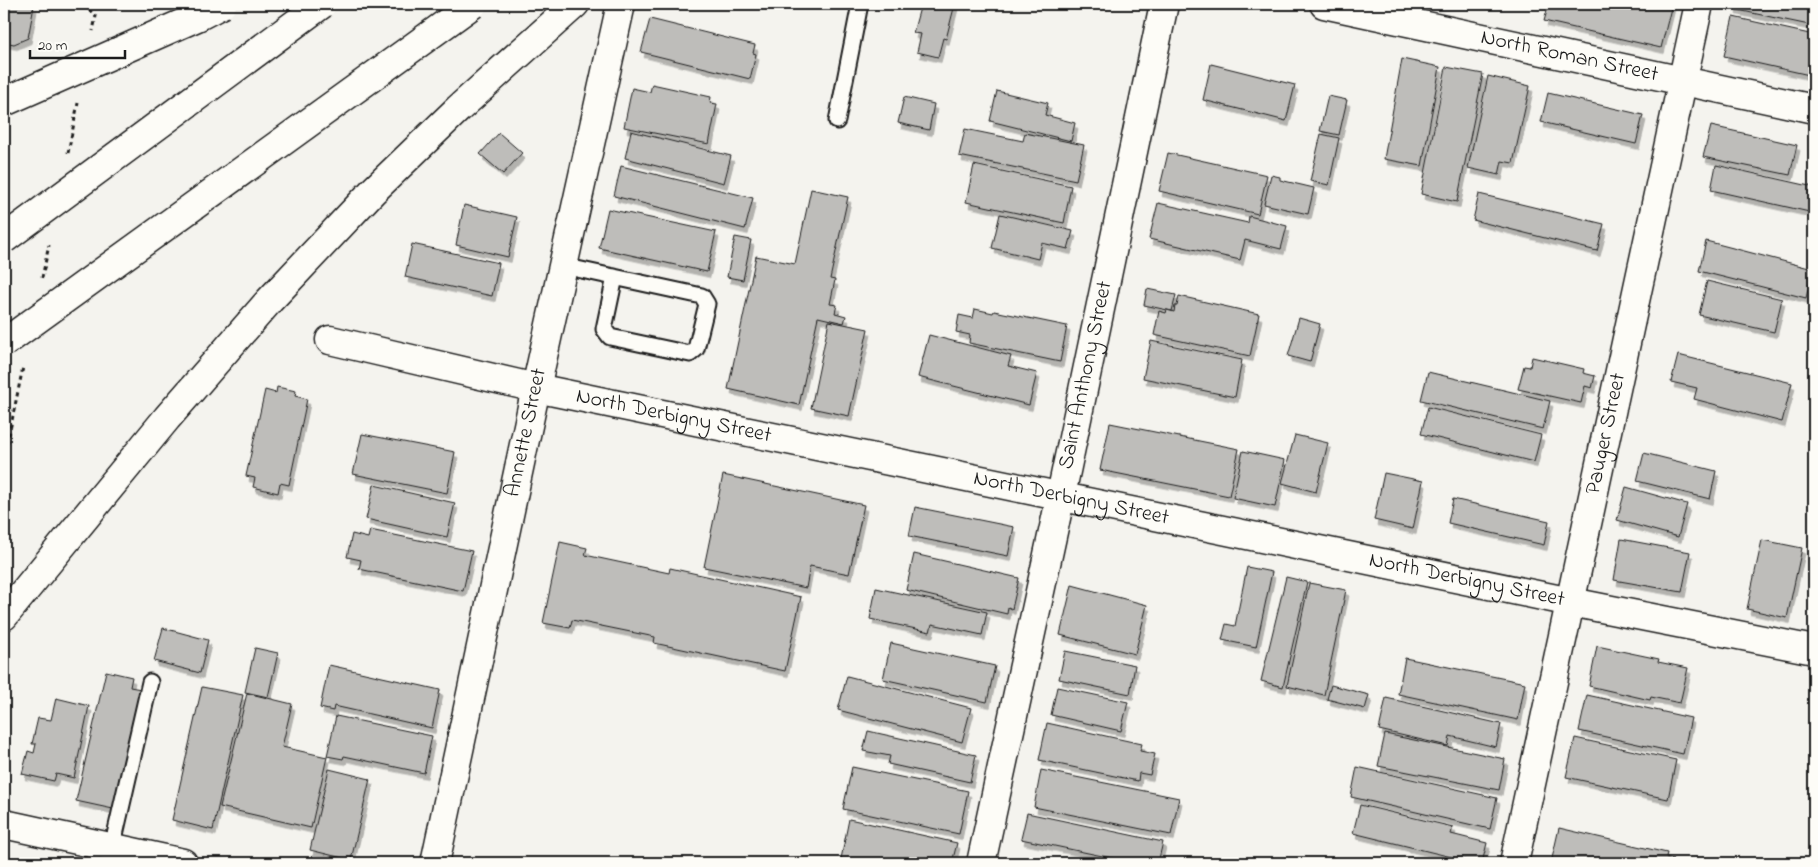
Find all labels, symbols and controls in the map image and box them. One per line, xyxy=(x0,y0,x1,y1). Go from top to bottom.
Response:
street label: North Roman Street xyxy=(1478,22,1662,91)
scale bar xyxy=(30,28,125,60)
text: 20 m xyxy=(38,35,68,57)
street label: Saint Anthony Street xyxy=(1051,278,1122,472)
street label: Annette Street xyxy=(497,365,556,500)
street label: Pauger Street xyxy=(1578,370,1635,498)
street label: North Derbigny Street xyxy=(573,381,775,452)
street label: North Derbigny Street xyxy=(971,463,1172,535)
street label: North Derbigny Street xyxy=(1366,545,1568,616)

